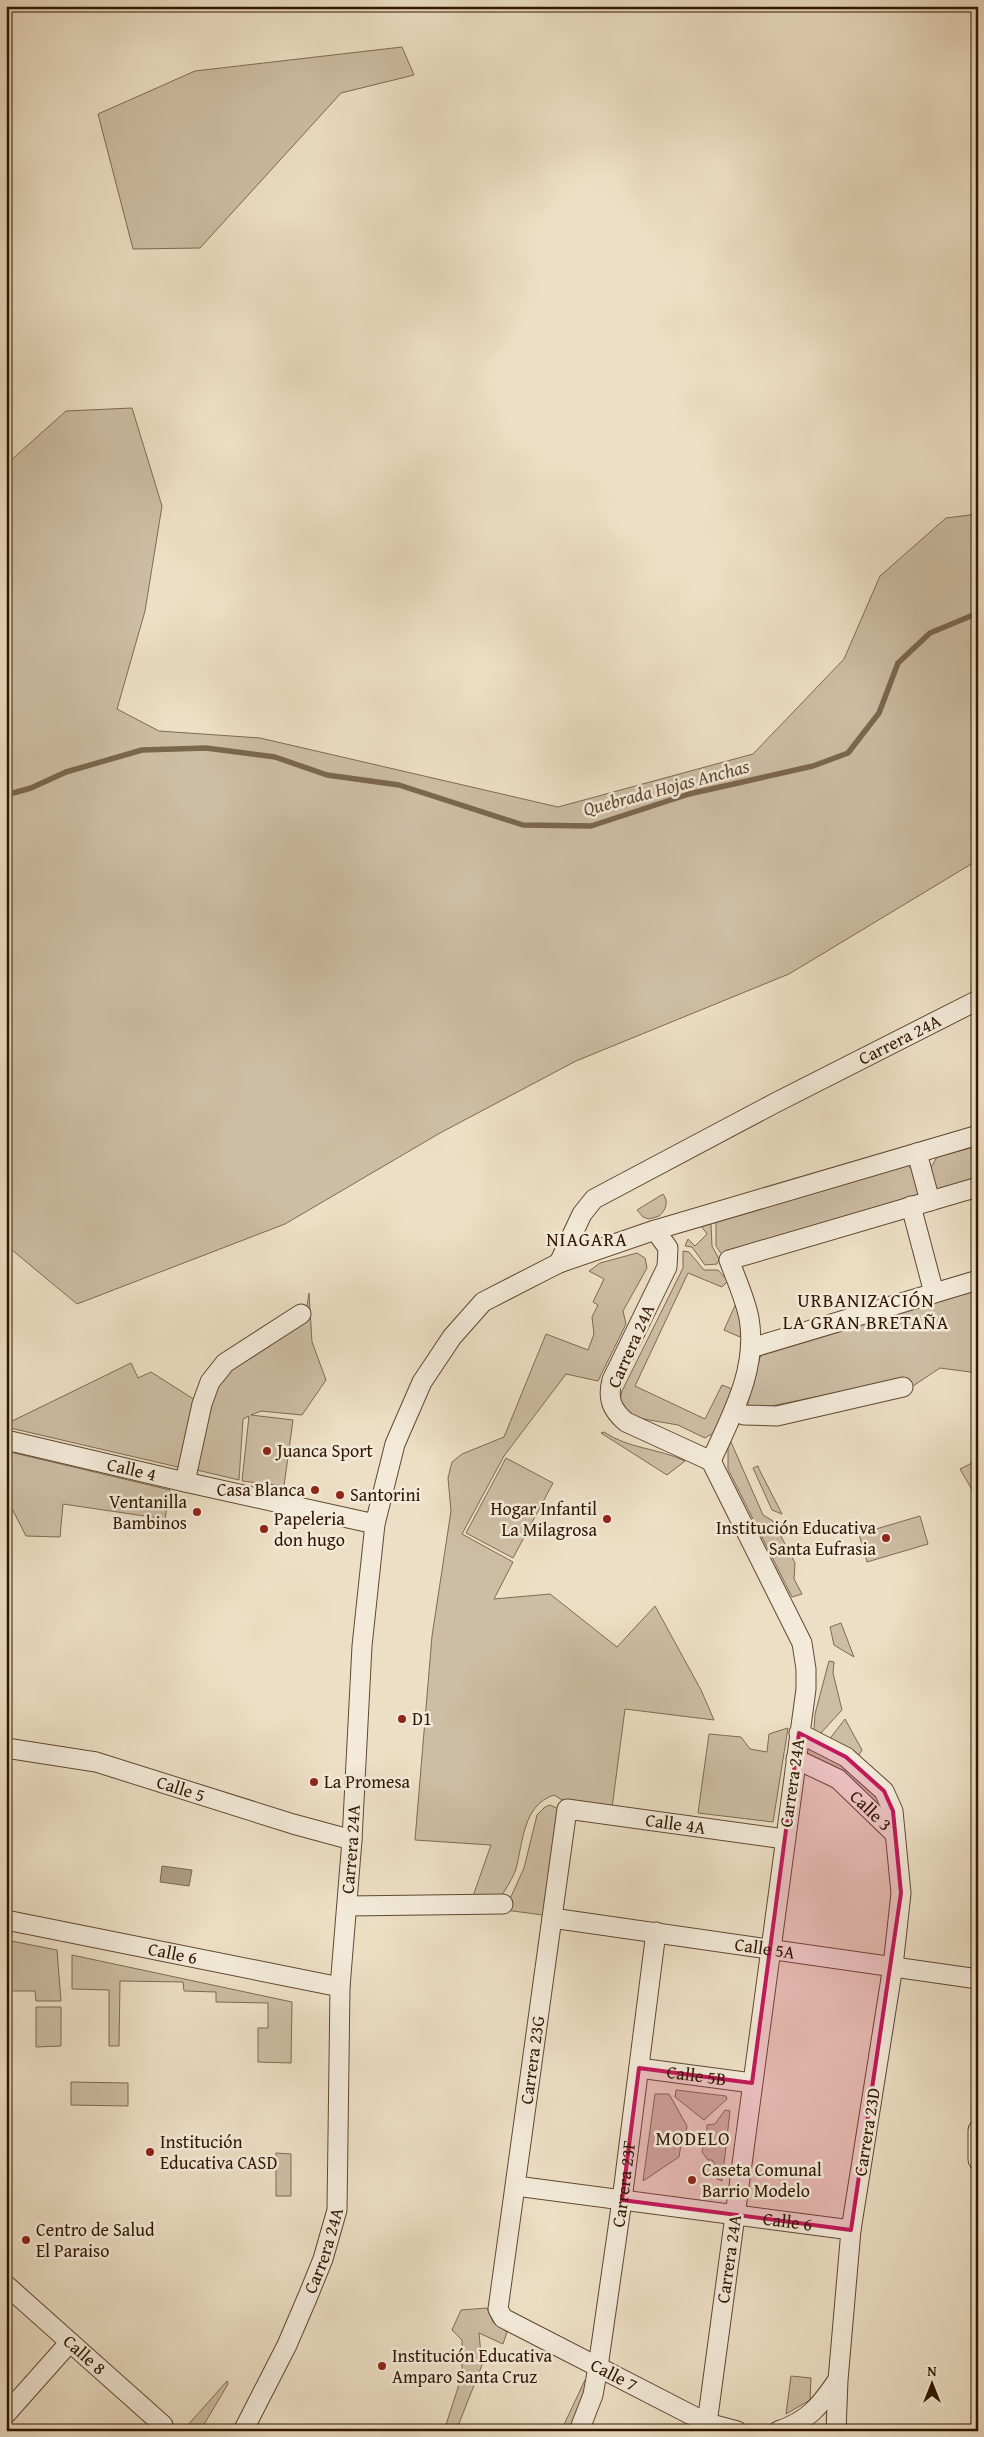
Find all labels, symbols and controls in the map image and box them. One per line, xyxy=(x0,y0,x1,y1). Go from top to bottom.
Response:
water label: Quebrada Hojas Anchas xyxy=(580,751,752,823)
street label: Carrera 24A xyxy=(853,1007,945,1072)
district label: NIAGARA xyxy=(546,1225,628,1253)
district label: URBANIZACIÓN LA GRAN BRETAÑA xyxy=(783,1286,949,1336)
street label: Carrera 24A xyxy=(600,1299,661,1392)
place label: Juanca Sport xyxy=(275,1437,374,1464)
marker: Juanca Sport xyxy=(261,1445,273,1457)
street label: Calle 4 xyxy=(105,1450,159,1488)
place label: Casa Blanca xyxy=(217,1476,305,1503)
place label: Santorini xyxy=(350,1481,421,1508)
marker: Casa Blanca xyxy=(309,1484,321,1496)
place label: Ventanilla Bambinos xyxy=(109,1488,187,1536)
marker: Santorini xyxy=(334,1489,346,1501)
place label: Hogar Infantil La Milagrosa xyxy=(491,1495,597,1543)
place label: Papeleria don hugo xyxy=(274,1505,345,1553)
marker: Ventanilla Bambinos xyxy=(191,1506,203,1518)
marker: Hogar Infantil La Milagrosa xyxy=(601,1513,613,1525)
place label: Institución Educativa Santa Eufrasia xyxy=(716,1514,876,1562)
marker: Papeleria don hugo xyxy=(258,1523,270,1535)
marker: Institución Educativa Santa Eufrasia xyxy=(880,1532,892,1544)
place label: D1 xyxy=(412,1705,432,1732)
marker: D1 xyxy=(396,1713,408,1725)
street label: Carrera 24A xyxy=(772,1737,811,1829)
street label: Calle 5 xyxy=(153,1768,209,1809)
place label: La Promesa xyxy=(324,1768,411,1795)
marker: La Promesa xyxy=(308,1776,320,1788)
street label: Calle 3 xyxy=(844,1783,898,1837)
street label: Carrera 24A xyxy=(334,1804,367,1895)
street label: Calle 4A xyxy=(644,1806,707,1841)
street label: Calle 5A xyxy=(733,1930,797,1966)
street label: Calle 6 xyxy=(146,1935,200,1971)
street label: Carrera 23G xyxy=(512,2014,551,2106)
street label: Calle 5B xyxy=(665,2058,728,2092)
street label: Carrera 23D xyxy=(846,2086,887,2178)
district label: MODELO xyxy=(655,2124,731,2152)
place label: Institución Educativa CASD xyxy=(160,2128,277,2176)
street label: Carrera 23F xyxy=(604,2139,642,2229)
marker: Institución Educativa CASD xyxy=(144,2146,156,2158)
place label: Caseta Comunal Barrio Modelo xyxy=(702,2156,822,2204)
marker: Caseta Comunal Barrio Modelo xyxy=(686,2174,698,2186)
street label: Carrera 24A xyxy=(296,2204,350,2298)
street label: Calle 6 xyxy=(761,2205,814,2238)
street label: Carrera 24A xyxy=(709,2213,748,2305)
place label: Centro de Salud El Paraiso xyxy=(36,2216,155,2264)
marker: Centro de Salud El Paraiso xyxy=(20,2234,32,2246)
street label: Calle 8 xyxy=(57,2328,112,2381)
place label: Institución Educativa Amparo Santa Cruz xyxy=(392,2342,553,2390)
street label: Calle 7 xyxy=(586,2351,642,2398)
marker: Institución Educativa Amparo Santa Cruz xyxy=(376,2360,388,2372)
north arrow xyxy=(906,2360,956,2410)
text: N xyxy=(927,2361,937,2381)

